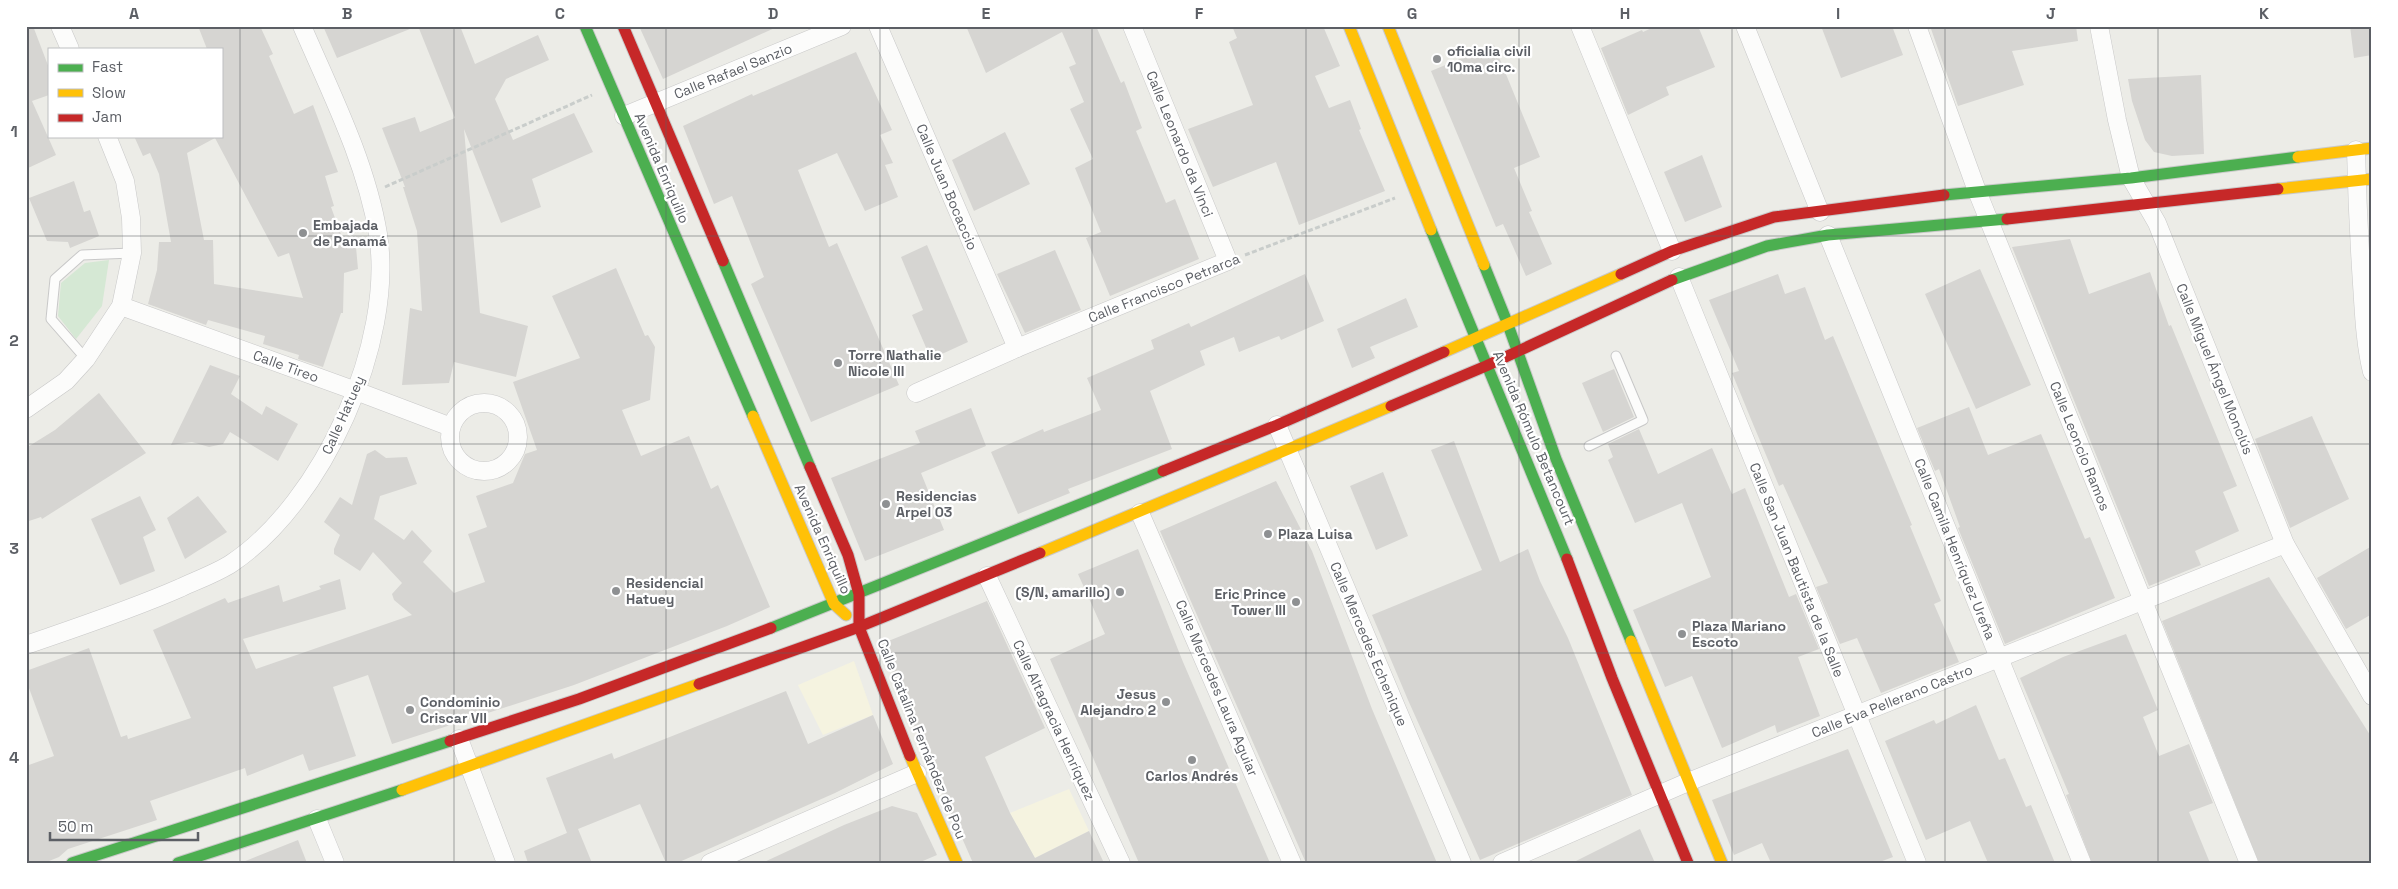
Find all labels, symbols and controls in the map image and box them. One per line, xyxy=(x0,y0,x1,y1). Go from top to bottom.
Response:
text: A xyxy=(129,3,139,24)
text: B xyxy=(342,3,352,24)
text: C xyxy=(555,3,565,24)
text: D xyxy=(768,3,778,24)
text: E xyxy=(982,3,991,24)
text: F xyxy=(1195,3,1204,24)
text: G xyxy=(1407,3,1417,24)
text: H xyxy=(1620,3,1630,24)
text: I xyxy=(1836,3,1840,24)
text: J xyxy=(2046,3,2056,24)
text: K xyxy=(2259,3,2269,24)
street label: Calle Rafael Sanzio xyxy=(671,39,795,103)
place label: oficialia civil 10ma circ. xyxy=(1447,42,1531,76)
legend xyxy=(48,48,222,138)
marker: oficialia civil 10ma circ. xyxy=(1431,53,1443,65)
text: Fast xyxy=(92,57,123,76)
street label: Calle Leonardo da Vinci xyxy=(1142,68,1218,220)
text: Slow xyxy=(92,83,126,102)
text: Jam xyxy=(92,107,122,126)
street label: Avenida Enriquillo xyxy=(631,110,693,226)
text: 1 xyxy=(10,121,18,142)
street label: Calle Juan Bocaccio xyxy=(912,121,982,253)
place label: Embajada de Panamá xyxy=(313,216,387,250)
marker: Embajada de Panamá xyxy=(297,227,309,239)
street label: Calle Francisco Petrarca xyxy=(1086,249,1242,327)
street label: Calle Miguel Ángel Monclús xyxy=(2172,281,2258,457)
text: 2 xyxy=(9,330,19,351)
street label: Calle Tireo xyxy=(251,346,321,386)
place label: Torre Nathalie Nicole III xyxy=(848,346,942,380)
street label: Avenida Rómulo Betancourt xyxy=(1489,348,1579,528)
marker: Torre Nathalie Nicole III xyxy=(832,357,844,369)
street label: Calle Hatuey xyxy=(318,373,368,457)
street label: Calle Leoncio Ramos xyxy=(2046,379,2114,513)
street label: Calle Camila Henríquez Ureña xyxy=(1910,456,2000,642)
street label: Calle San Juan Bautista de la Salle xyxy=(1746,460,1848,680)
street label: Avenida Enriquillo xyxy=(791,481,855,597)
place label: Residencias Arpel 03 xyxy=(896,487,977,521)
marker: Residencias Arpel 03 xyxy=(880,498,892,510)
place label: Plaza Luisa xyxy=(1278,525,1352,543)
marker: Plaza Luisa xyxy=(1262,528,1274,540)
text: 3 xyxy=(9,538,19,559)
street label: Calle Mercedes Echenique xyxy=(1326,559,1412,729)
place label: Residencial Hatuey xyxy=(626,574,703,608)
place label: (S/N, amarillo) xyxy=(1015,583,1110,601)
marker: Residencial Hatuey xyxy=(610,585,622,597)
place label: Eric Prince Tower III xyxy=(1215,585,1286,619)
marker: (S/N, amarillo) xyxy=(1114,586,1126,598)
marker: Eric Prince Tower III xyxy=(1290,596,1302,608)
street label: Calle Mercedes Laura Aguiar xyxy=(1172,597,1262,779)
place label: Plaza Mariano Escoto xyxy=(1692,617,1786,651)
marker: Plaza Mariano Escoto xyxy=(1676,628,1688,640)
street label: Calle Catalina Fernández de Pou xyxy=(873,636,971,842)
street label: Calle Altagracia Henríquez xyxy=(1009,637,1099,803)
street label: Calle Eva Pellerano Castro xyxy=(1809,660,1975,742)
place label: Jesus Alejandro 2 xyxy=(1080,685,1156,719)
place label: Condominio Criscar VII xyxy=(420,693,500,727)
marker: Jesus Alejandro 2 xyxy=(1160,696,1172,708)
marker: Condominio Criscar VII xyxy=(404,704,416,716)
text: 4 xyxy=(9,747,19,768)
marker: Carlos Andrés xyxy=(1186,754,1198,766)
place label: Carlos Andrés xyxy=(1146,767,1238,785)
scale bar xyxy=(50,809,198,841)
text: 50 m xyxy=(58,817,93,836)

